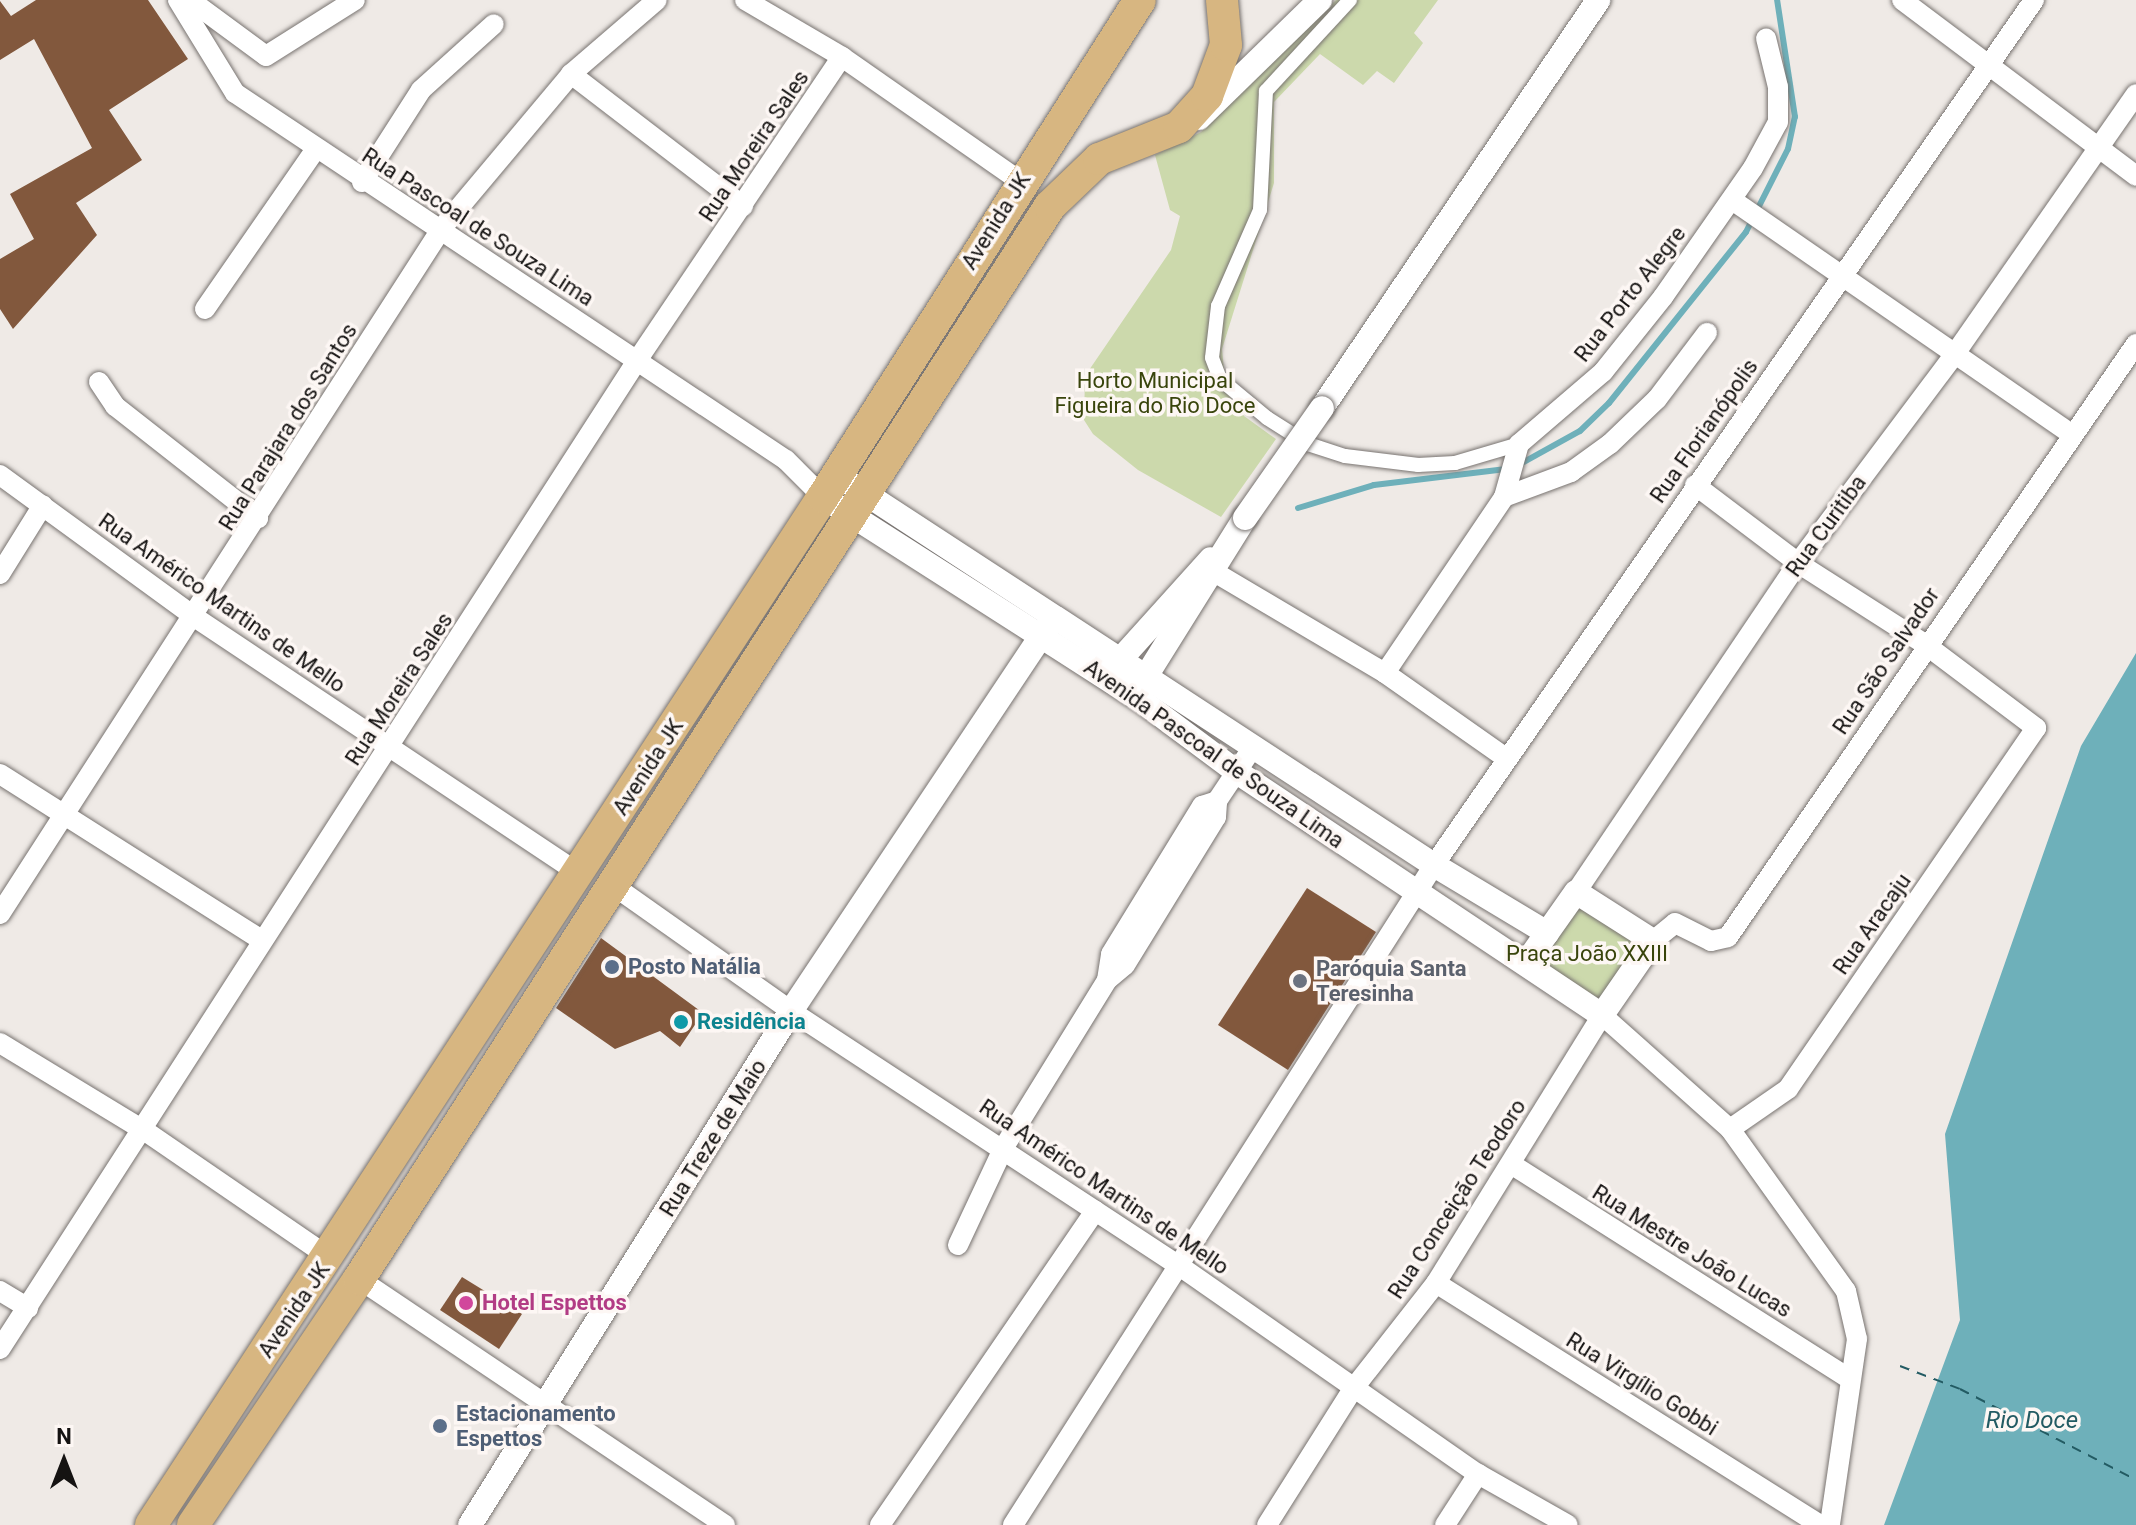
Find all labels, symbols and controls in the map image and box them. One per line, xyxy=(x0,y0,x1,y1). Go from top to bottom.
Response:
street label: Rua Moreira Sales xyxy=(694,65,814,227)
street label: Rua Pascoal de Souza Lima xyxy=(357,142,599,312)
street label: Avenida JK xyxy=(956,168,1036,274)
street label: Rua Porto Alegre xyxy=(1569,221,1691,367)
street label: Rua Parajara dos Santos xyxy=(213,319,363,535)
street label: Rua Florianópolis xyxy=(1645,354,1763,508)
park label: Horto Municipal Figueira do Rio Doce xyxy=(1055,367,1255,418)
street label: Rua Curitiba xyxy=(1780,470,1872,582)
street label: Rua Américo Martins de Mello xyxy=(94,508,350,698)
street label: Rua São Salvador xyxy=(1827,583,1945,739)
street label: Rua Moreira Sales xyxy=(340,608,458,770)
street label: Avenida Pascoal de Souza Lima xyxy=(1079,654,1349,854)
street label: Avenida JK xyxy=(607,714,689,820)
street label: Rua Aracaju xyxy=(1828,868,1916,980)
park label: Praça João XXIII xyxy=(1506,941,1668,967)
place label: Posto Natália xyxy=(628,954,761,980)
place label: Paróquia Santa Teresinha xyxy=(1316,955,1467,1006)
marker: Posto Natália xyxy=(603,958,621,976)
marker: Paróquia Santa Teresinha xyxy=(1291,972,1309,990)
place label: Residência xyxy=(697,1009,806,1035)
marker: Residência xyxy=(672,1013,690,1031)
street label: Rua Treze de Maio xyxy=(654,1054,772,1222)
street label: Rua Américo Martins de Mello xyxy=(974,1094,1234,1280)
street label: Rua Conceição Teodoro xyxy=(1382,1094,1532,1304)
street label: Rua Mestre João Lucas xyxy=(1588,1179,1796,1323)
street label: Avenida JK xyxy=(253,1257,335,1363)
place label: Hotel Espettos xyxy=(482,1290,627,1316)
marker: Hotel Espettos xyxy=(457,1294,475,1312)
street label: Rua Virgílio Gobbi xyxy=(1561,1327,1723,1441)
place label: Estacionamento Espettos xyxy=(456,1400,616,1452)
water label: Rio Doce xyxy=(1986,1407,2078,1435)
marker: Estacionamento Espettos xyxy=(431,1417,449,1435)
north arrow xyxy=(24,1421,104,1501)
text: N xyxy=(56,1424,72,1449)

